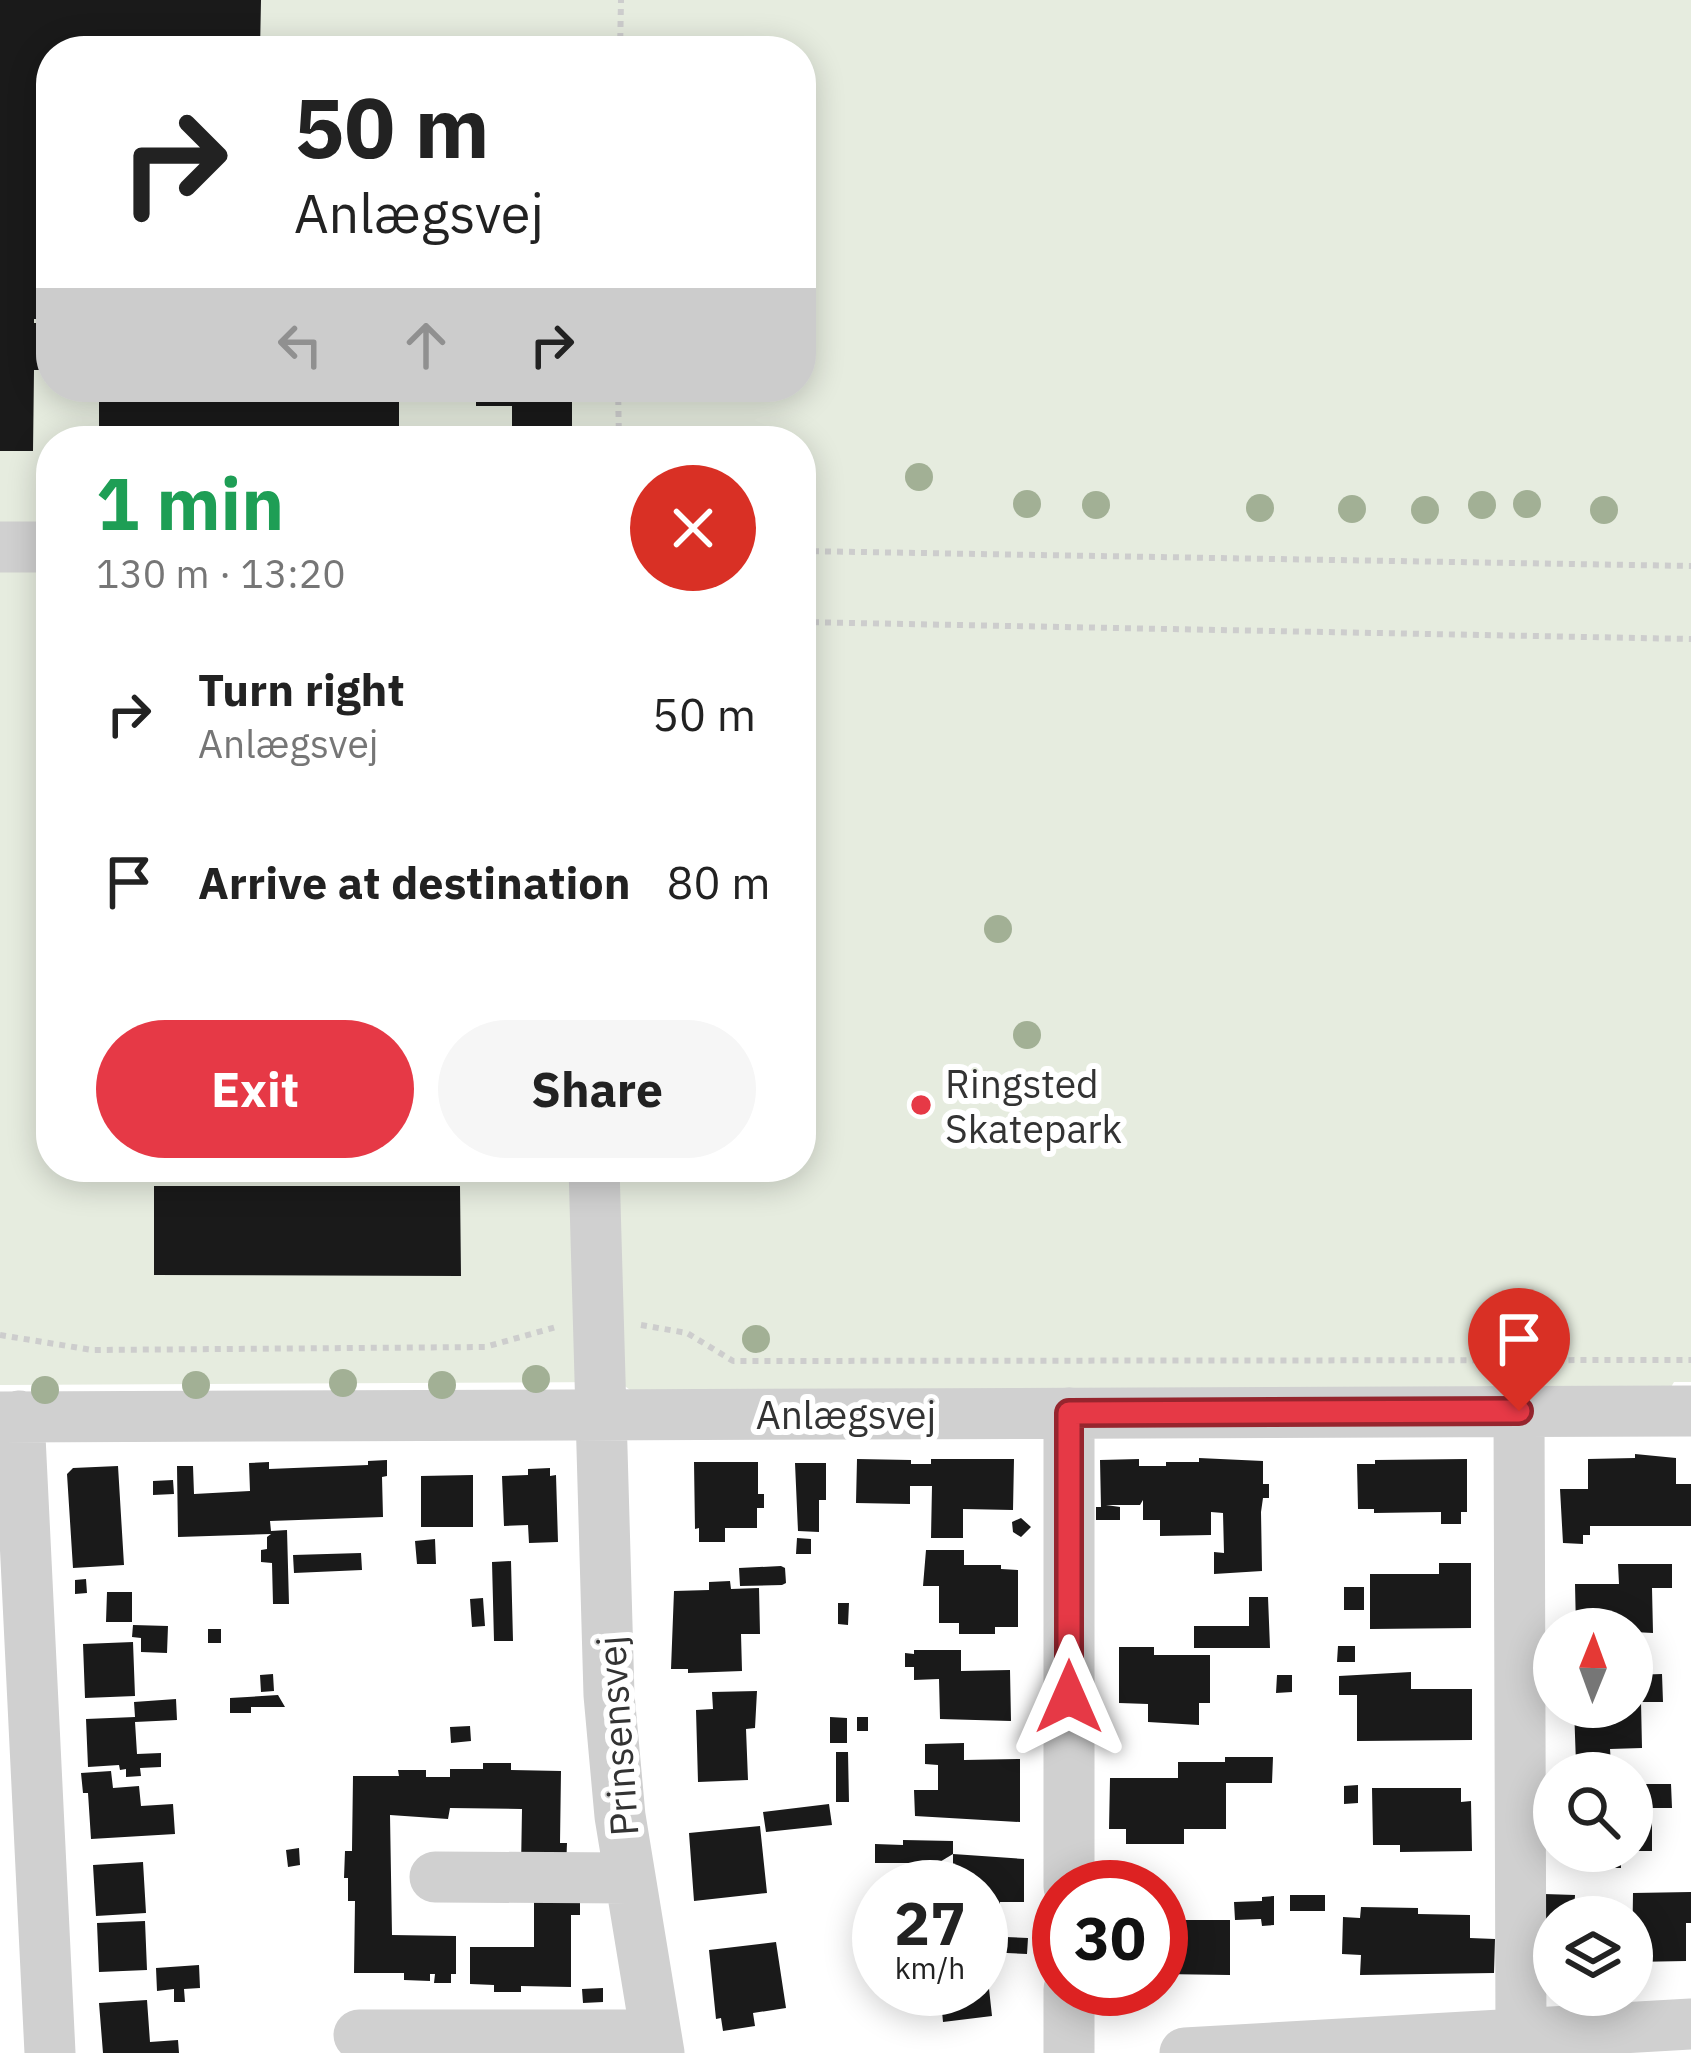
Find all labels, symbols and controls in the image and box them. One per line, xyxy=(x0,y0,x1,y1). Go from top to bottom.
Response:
text: 50 m xyxy=(294,72,490,181)
icon: right xyxy=(96,84,252,240)
text: Anlægsvej xyxy=(294,178,544,248)
icon: left xyxy=(267,312,333,378)
icon: ahead xyxy=(393,312,459,378)
icon: right xyxy=(519,312,585,378)
text: 1 min xyxy=(96,456,284,550)
button: close xyxy=(630,465,756,591)
text: 130 m · 13:20 xyxy=(96,548,346,599)
text: Turn right xyxy=(198,660,405,718)
icon: right xyxy=(96,681,162,747)
text: 50 m xyxy=(652,685,756,743)
text: Anlægsvej xyxy=(198,718,379,769)
icon: arrive xyxy=(96,849,162,915)
text: Arrive at destination xyxy=(198,853,631,911)
text: 80 m xyxy=(667,853,770,911)
button: Exit xyxy=(96,1020,414,1158)
button: Share xyxy=(438,1020,756,1158)
place label: Ringsted Skatepark xyxy=(945,1058,1122,1154)
marker: Ringsted Skatepark xyxy=(908,1092,934,1118)
pin xyxy=(1468,1288,1570,1411)
icon: arrive xyxy=(1486,1306,1552,1372)
street label: Anlægsvej xyxy=(756,1389,936,1440)
north arrow xyxy=(1533,1608,1653,1728)
map controls xyxy=(1533,1608,1653,2016)
street label: Prinsensvej xyxy=(585,1634,649,1838)
position arrow xyxy=(1006,1634,1132,1760)
button: search xyxy=(1533,1752,1653,1872)
speed limit sign: 30 xyxy=(1032,1860,1188,2016)
text: 27 xyxy=(894,1883,966,1962)
button: layers xyxy=(1533,1896,1653,2016)
text: km/h xyxy=(895,1948,965,1987)

